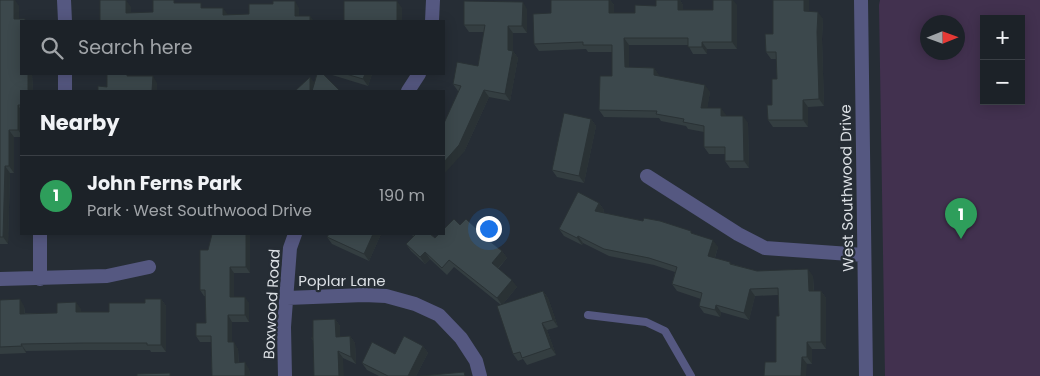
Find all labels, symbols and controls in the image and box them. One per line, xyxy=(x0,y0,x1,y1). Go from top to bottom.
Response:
north arrow xyxy=(920,15,965,60)
map controls xyxy=(980,15,1025,105)
button: + xyxy=(980,15,1025,60)
search box xyxy=(20,20,445,75)
icon: search xyxy=(38,34,66,62)
text: Search here xyxy=(78,34,192,61)
button: − xyxy=(980,60,1025,105)
street label: West Southwood Drive xyxy=(835,104,858,272)
text: Nearby xyxy=(40,108,120,137)
text: John Ferns Park xyxy=(87,170,242,197)
text: 1 xyxy=(53,184,59,207)
text: 190 m xyxy=(379,184,425,207)
pin: 1 xyxy=(945,198,977,239)
text: Park · West Southwood Drive xyxy=(87,199,312,222)
your location xyxy=(476,216,502,242)
street label: Boxwood Road xyxy=(258,248,285,360)
street label: Poplar Lane xyxy=(298,270,386,291)

